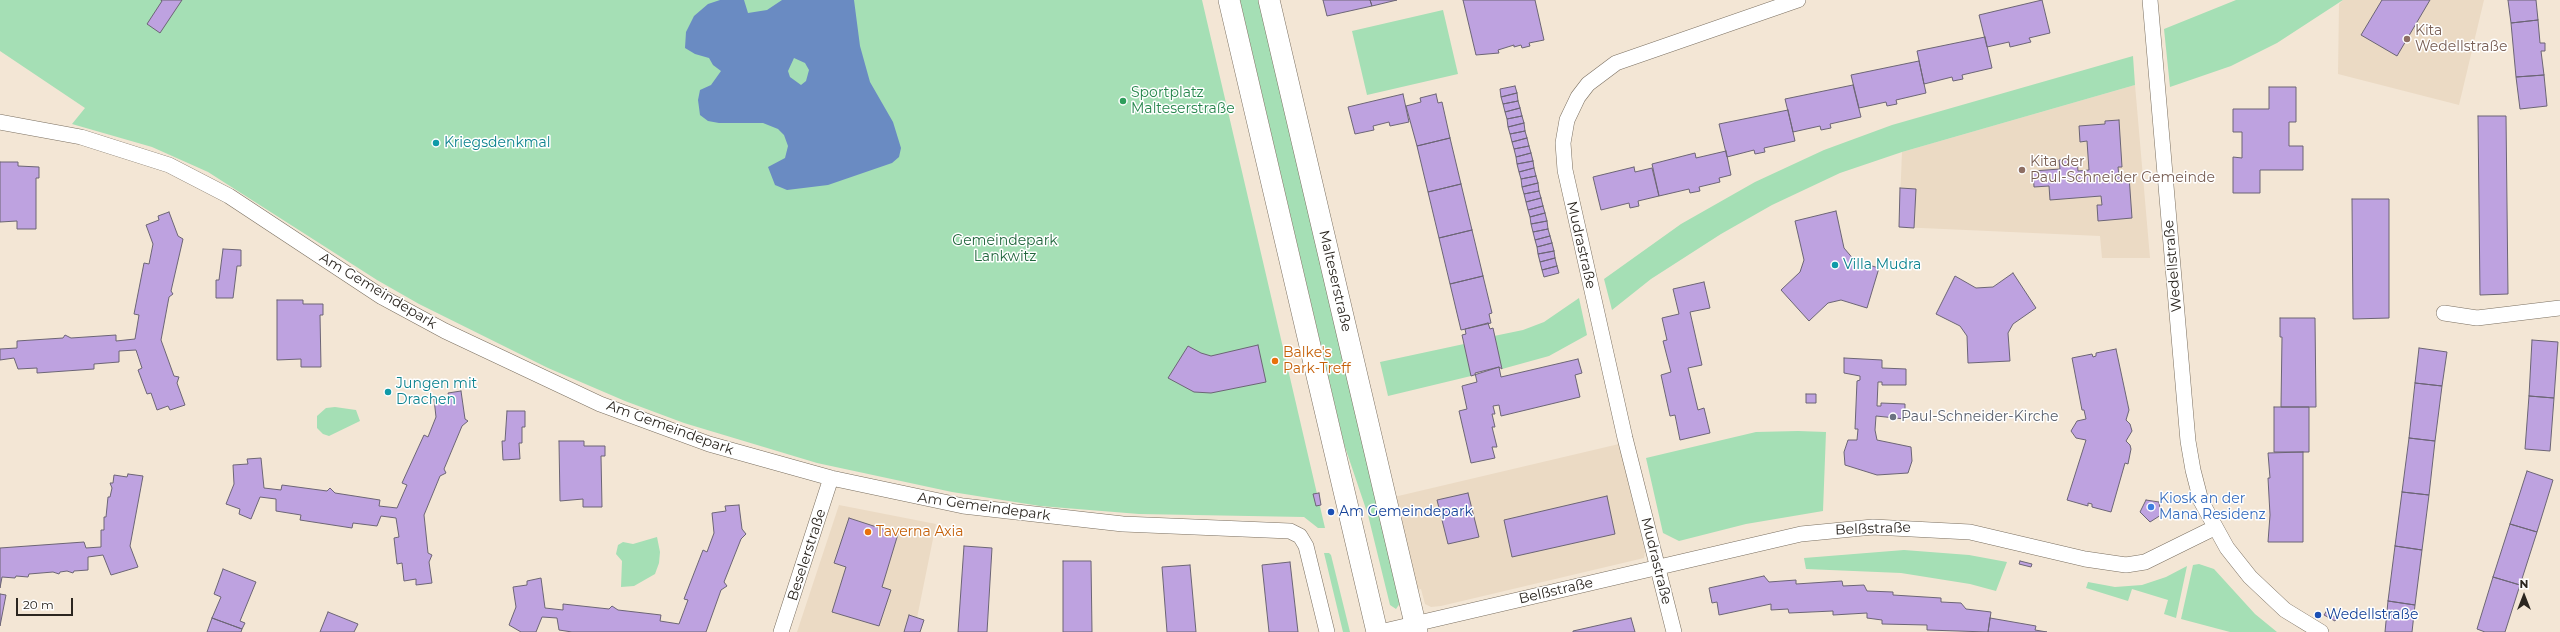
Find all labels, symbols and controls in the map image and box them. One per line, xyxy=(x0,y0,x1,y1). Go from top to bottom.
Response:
place label: Kita Wedellstraße xyxy=(2415,23,2507,56)
marker: Kita Wedellstraße xyxy=(2402,34,2412,44)
place label: Sportplatz Malteserstraße xyxy=(1131,85,1235,118)
marker: Sportplatz Malteserstraße xyxy=(1118,96,1128,106)
place label: Kriegsdenkmal xyxy=(444,135,551,151)
marker: Kriegsdenkmal xyxy=(431,138,441,148)
place label: Kita der Paul-Schneider Gemeinde xyxy=(2030,154,2215,186)
marker: Kita der Paul-Schneider Gemeinde xyxy=(2017,165,2027,175)
street label: Mudrastraße xyxy=(1563,200,1599,290)
street label: Wedellstraße xyxy=(2161,219,2185,313)
street label: Malteserstraße xyxy=(1315,229,1355,333)
park label: Gemeindepark Lankwitz xyxy=(952,233,1058,266)
street label: Am Gemeindepark xyxy=(316,249,440,333)
place label: Villa Mudra xyxy=(1843,257,1921,273)
marker: Villa Mudra xyxy=(1830,260,1840,270)
place label: Balke's Park-Treff xyxy=(1283,345,1351,378)
marker: Balke's Park-Treff xyxy=(1270,356,1280,366)
place label: Jungen mit Drachen xyxy=(396,376,477,408)
marker: Jungen mit Drachen xyxy=(383,387,393,397)
street label: Am Gemeindepark xyxy=(604,397,736,459)
place label: Paul-Schneider-Kirche xyxy=(1901,409,2059,425)
marker: Paul-Schneider-Kirche xyxy=(1888,412,1898,422)
street label: Am Gemeindepark xyxy=(917,489,1051,525)
place label: Kiosk an der Mana Residenz xyxy=(2159,491,2266,524)
marker: Kiosk an der Mana Residenz xyxy=(2146,502,2156,512)
place label: Am Gemeindepark xyxy=(1339,504,1473,520)
street label: Beselerstraße xyxy=(784,507,830,603)
marker: Am Gemeindepark xyxy=(1326,507,1336,517)
street label: Mudrastraße xyxy=(1637,516,1675,606)
street label: Belßstraße xyxy=(1835,519,1911,539)
place label: Taverna Axia xyxy=(876,524,964,540)
marker: Taverna Axia xyxy=(863,527,873,537)
street label: Belßstraße xyxy=(1517,574,1595,608)
north arrow xyxy=(2504,576,2544,616)
text: N xyxy=(2520,577,2528,591)
scale bar xyxy=(18,590,75,616)
text: 20 m xyxy=(23,597,54,612)
place label: Wedellstraße xyxy=(2326,607,2418,623)
marker: Wedellstraße xyxy=(2313,610,2323,620)

